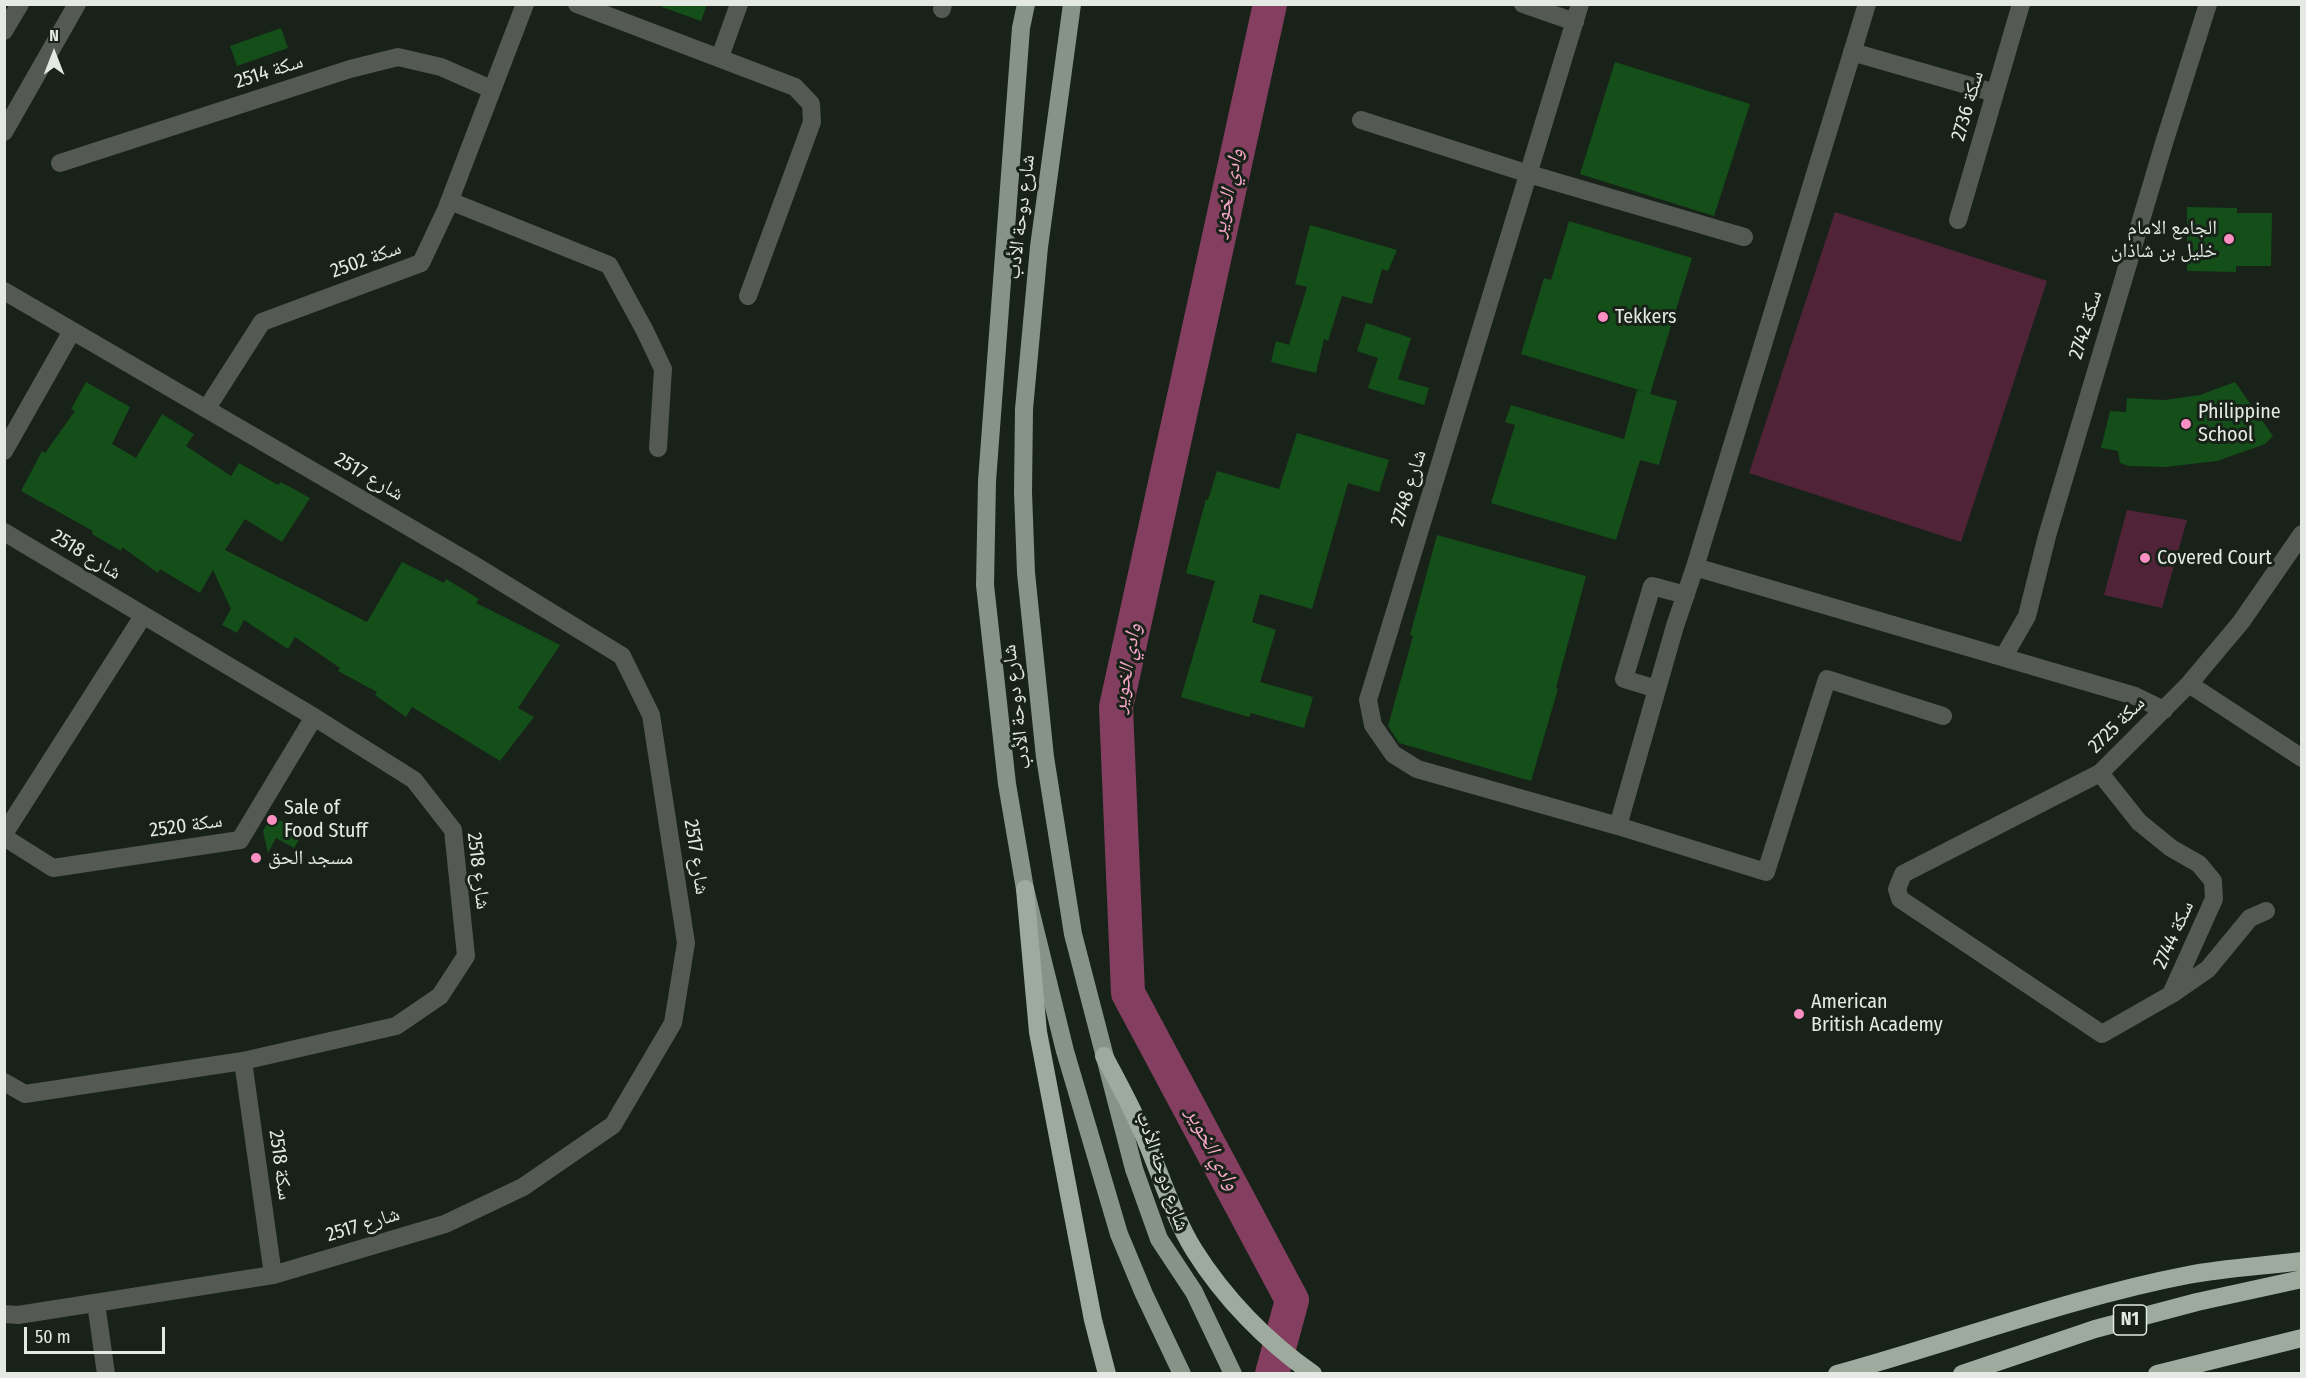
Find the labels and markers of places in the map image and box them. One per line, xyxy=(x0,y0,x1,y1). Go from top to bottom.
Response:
place label: الجامع الامام خليل بن شاذان xyxy=(2111,216,2217,263)
marker: الجامع الامام خليل بن شاذان xyxy=(2222,232,2236,246)
place label: Tekkers xyxy=(1615,305,1677,329)
marker: Tekkers xyxy=(1596,310,1610,324)
place label: Philippine School xyxy=(2198,400,2281,447)
marker: Philippine School xyxy=(2179,417,2193,431)
place label: Covered Court xyxy=(2157,546,2272,570)
marker: Covered Court xyxy=(2138,551,2152,565)
place label: Sale of Food Stuff xyxy=(284,796,368,843)
marker: Sale of Food Stuff xyxy=(265,813,279,827)
place label: مسجد الحق xyxy=(268,846,353,870)
marker: مسجد الحق xyxy=(249,851,263,865)
place label: American British Academy xyxy=(1811,990,1943,1037)
marker: American British Academy xyxy=(1792,1007,1806,1021)

